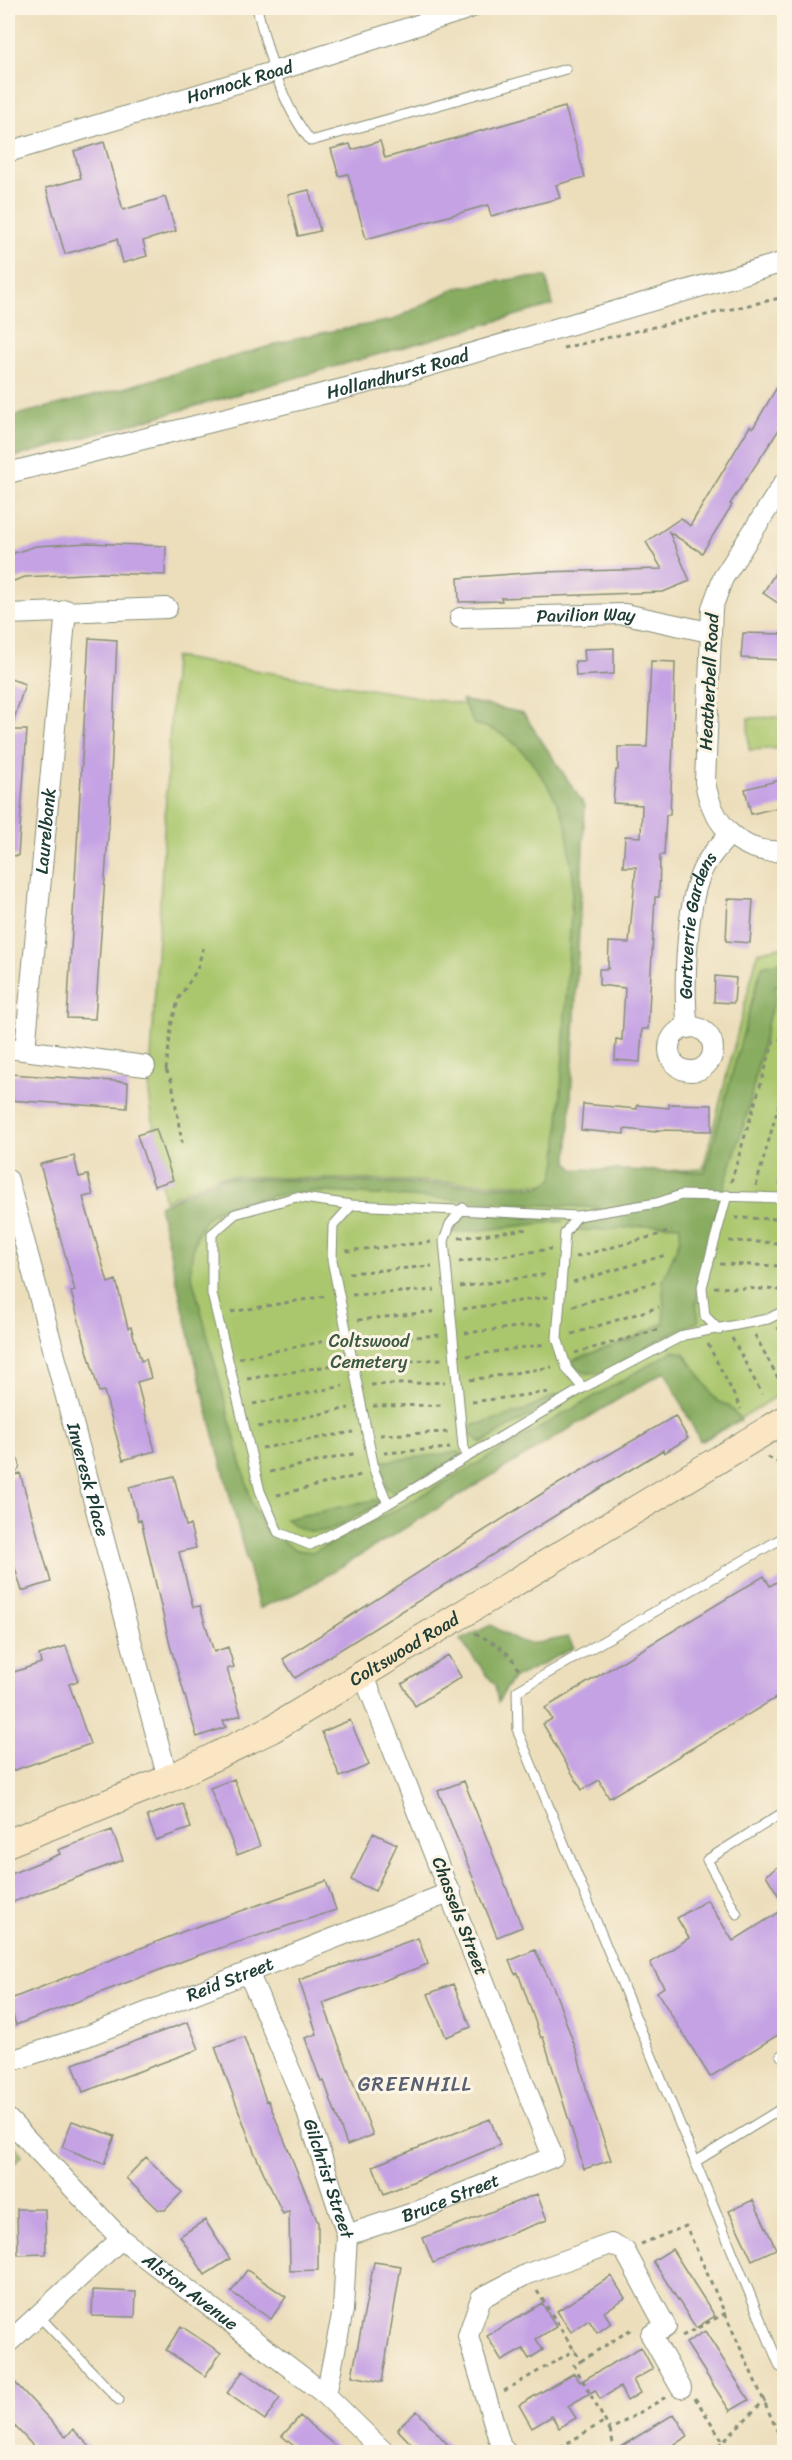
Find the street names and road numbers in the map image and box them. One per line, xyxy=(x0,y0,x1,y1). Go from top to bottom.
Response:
street label: Hornock Road xyxy=(182,50,298,113)
street label: Hollandhurst Road xyxy=(323,339,474,408)
street label: Pavilion Way xyxy=(536,598,639,632)
street label: Heatherbell Road xyxy=(689,611,729,751)
street label: Laurelbank xyxy=(25,786,65,875)
street label: Gartverrie Gardens xyxy=(670,844,726,999)
street label: Inveresk Place xyxy=(57,1418,119,1540)
street label: Coltswood Road xyxy=(343,1603,467,1695)
street label: Chassels Street xyxy=(423,1852,497,1980)
street label: Reid Street xyxy=(181,1948,279,2011)
street label: Gilchrist Street xyxy=(294,2114,363,2244)
street label: Bruce Street xyxy=(397,2164,505,2232)
street label: Alston Avenue xyxy=(134,2244,245,2339)

